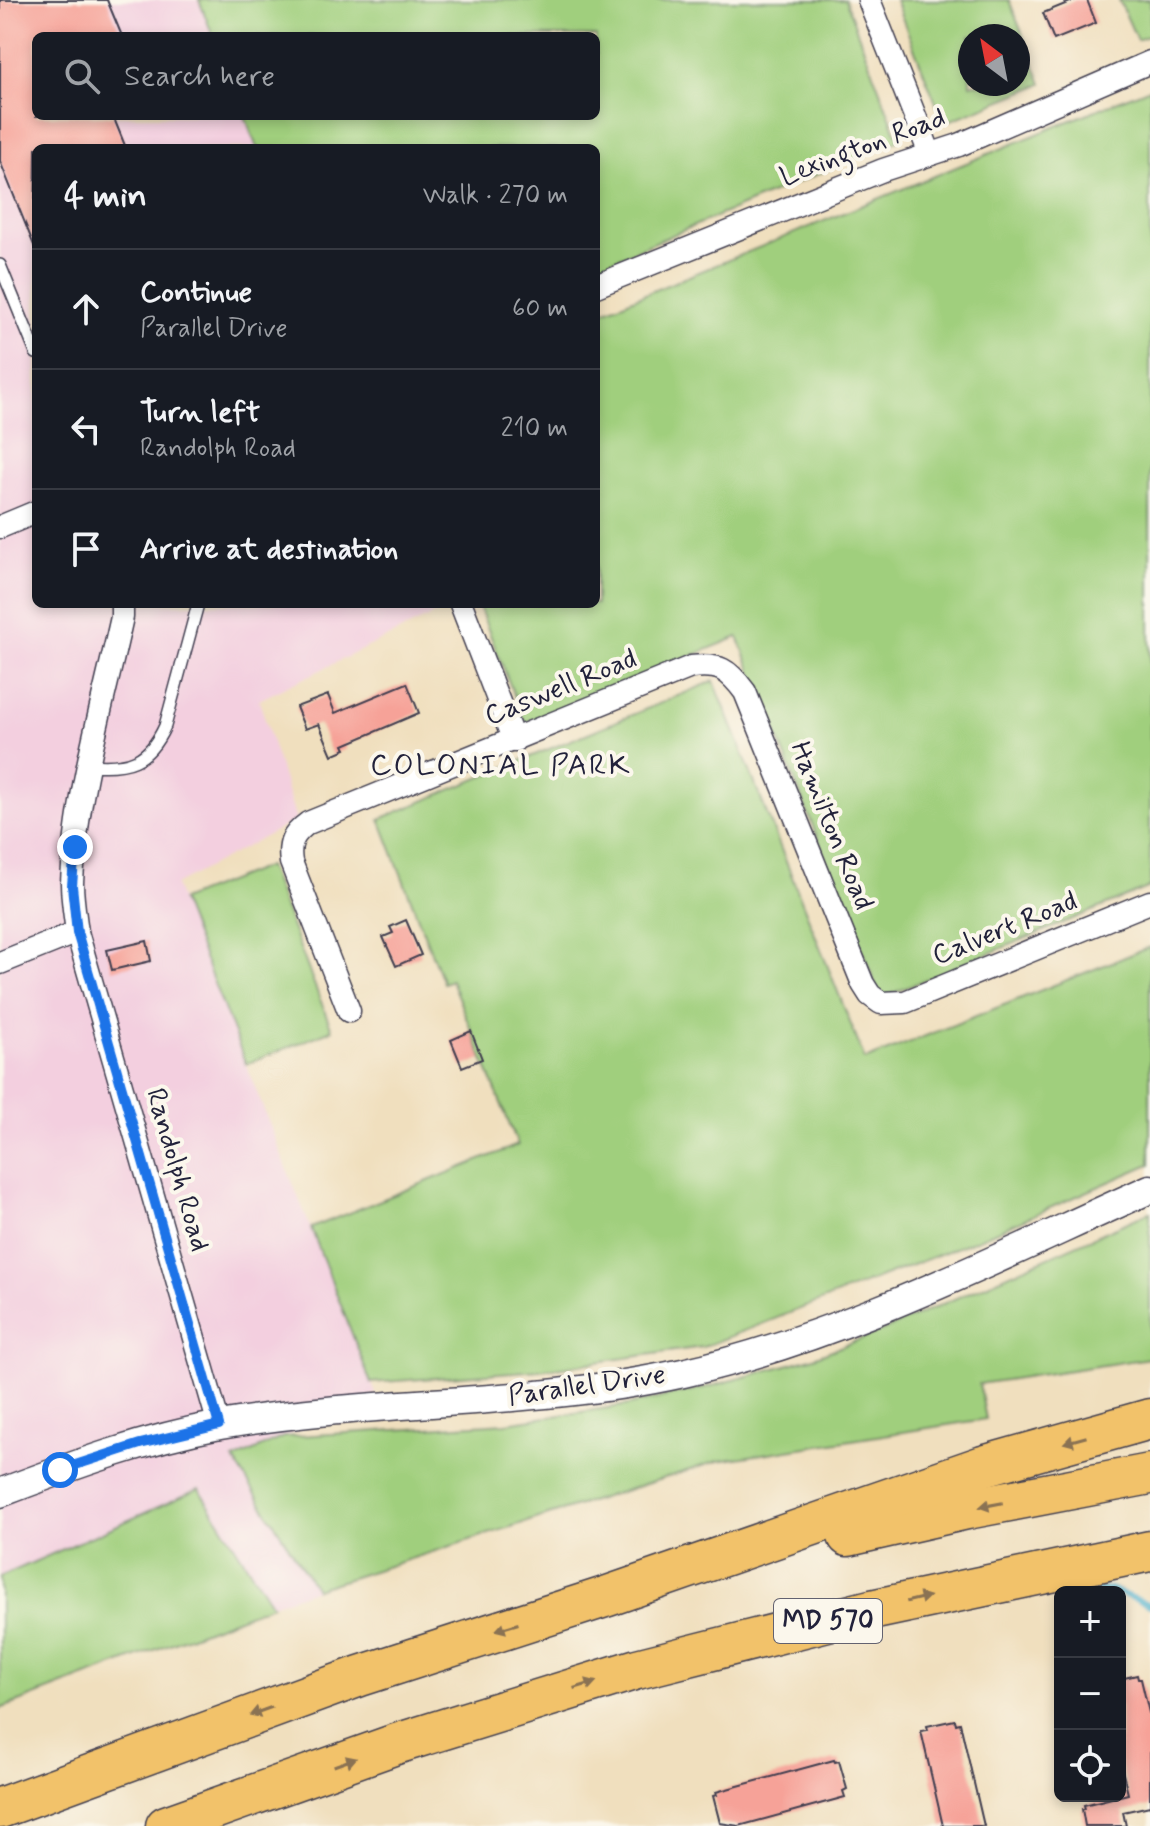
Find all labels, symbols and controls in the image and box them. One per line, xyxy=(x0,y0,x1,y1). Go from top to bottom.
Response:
north arrow xyxy=(958,24,1030,96)
search box xyxy=(32,32,600,120)
icon: search xyxy=(60,54,104,98)
text: Search here xyxy=(124,57,275,96)
street label: Lexington Road xyxy=(775,99,952,199)
text: 4 min xyxy=(64,174,147,219)
text: Walk · 270 m xyxy=(423,179,568,213)
text: Continue xyxy=(140,273,252,312)
icon: ahead xyxy=(64,287,108,331)
text: 60 m xyxy=(512,292,568,326)
text: Parallel Drive xyxy=(140,312,287,346)
text: Turn left xyxy=(140,393,260,432)
icon: left xyxy=(64,407,108,451)
text: 210 m xyxy=(501,412,568,446)
text: Randolph Road xyxy=(140,432,296,466)
icon: arrive xyxy=(64,527,108,571)
text: Arrive at destination xyxy=(140,530,398,569)
street label: Caswell Road xyxy=(480,641,642,735)
street label: Hamilton Road xyxy=(780,736,882,916)
district label: COLONIAL PARK xyxy=(370,746,632,785)
route end xyxy=(57,829,93,865)
street label: Calvert Road xyxy=(927,883,1083,975)
street label: Randolph Road xyxy=(136,1084,218,1256)
street label: Parallel Drive xyxy=(506,1357,668,1415)
one-way arrow xyxy=(1062,1434,1086,1447)
route start xyxy=(42,1452,78,1488)
one-way arrow xyxy=(978,1499,1003,1511)
map controls xyxy=(1054,1586,1126,1802)
button: + xyxy=(1054,1586,1126,1658)
one-way arrow xyxy=(906,1592,931,1605)
road number: MD 570 xyxy=(774,1599,882,1643)
one-way arrow xyxy=(494,1621,518,1634)
button: − xyxy=(1054,1658,1126,1730)
one-way arrow xyxy=(573,1678,597,1691)
one-way arrow xyxy=(248,1706,272,1718)
button: locate xyxy=(1054,1730,1126,1802)
one-way arrow xyxy=(333,1755,357,1767)

